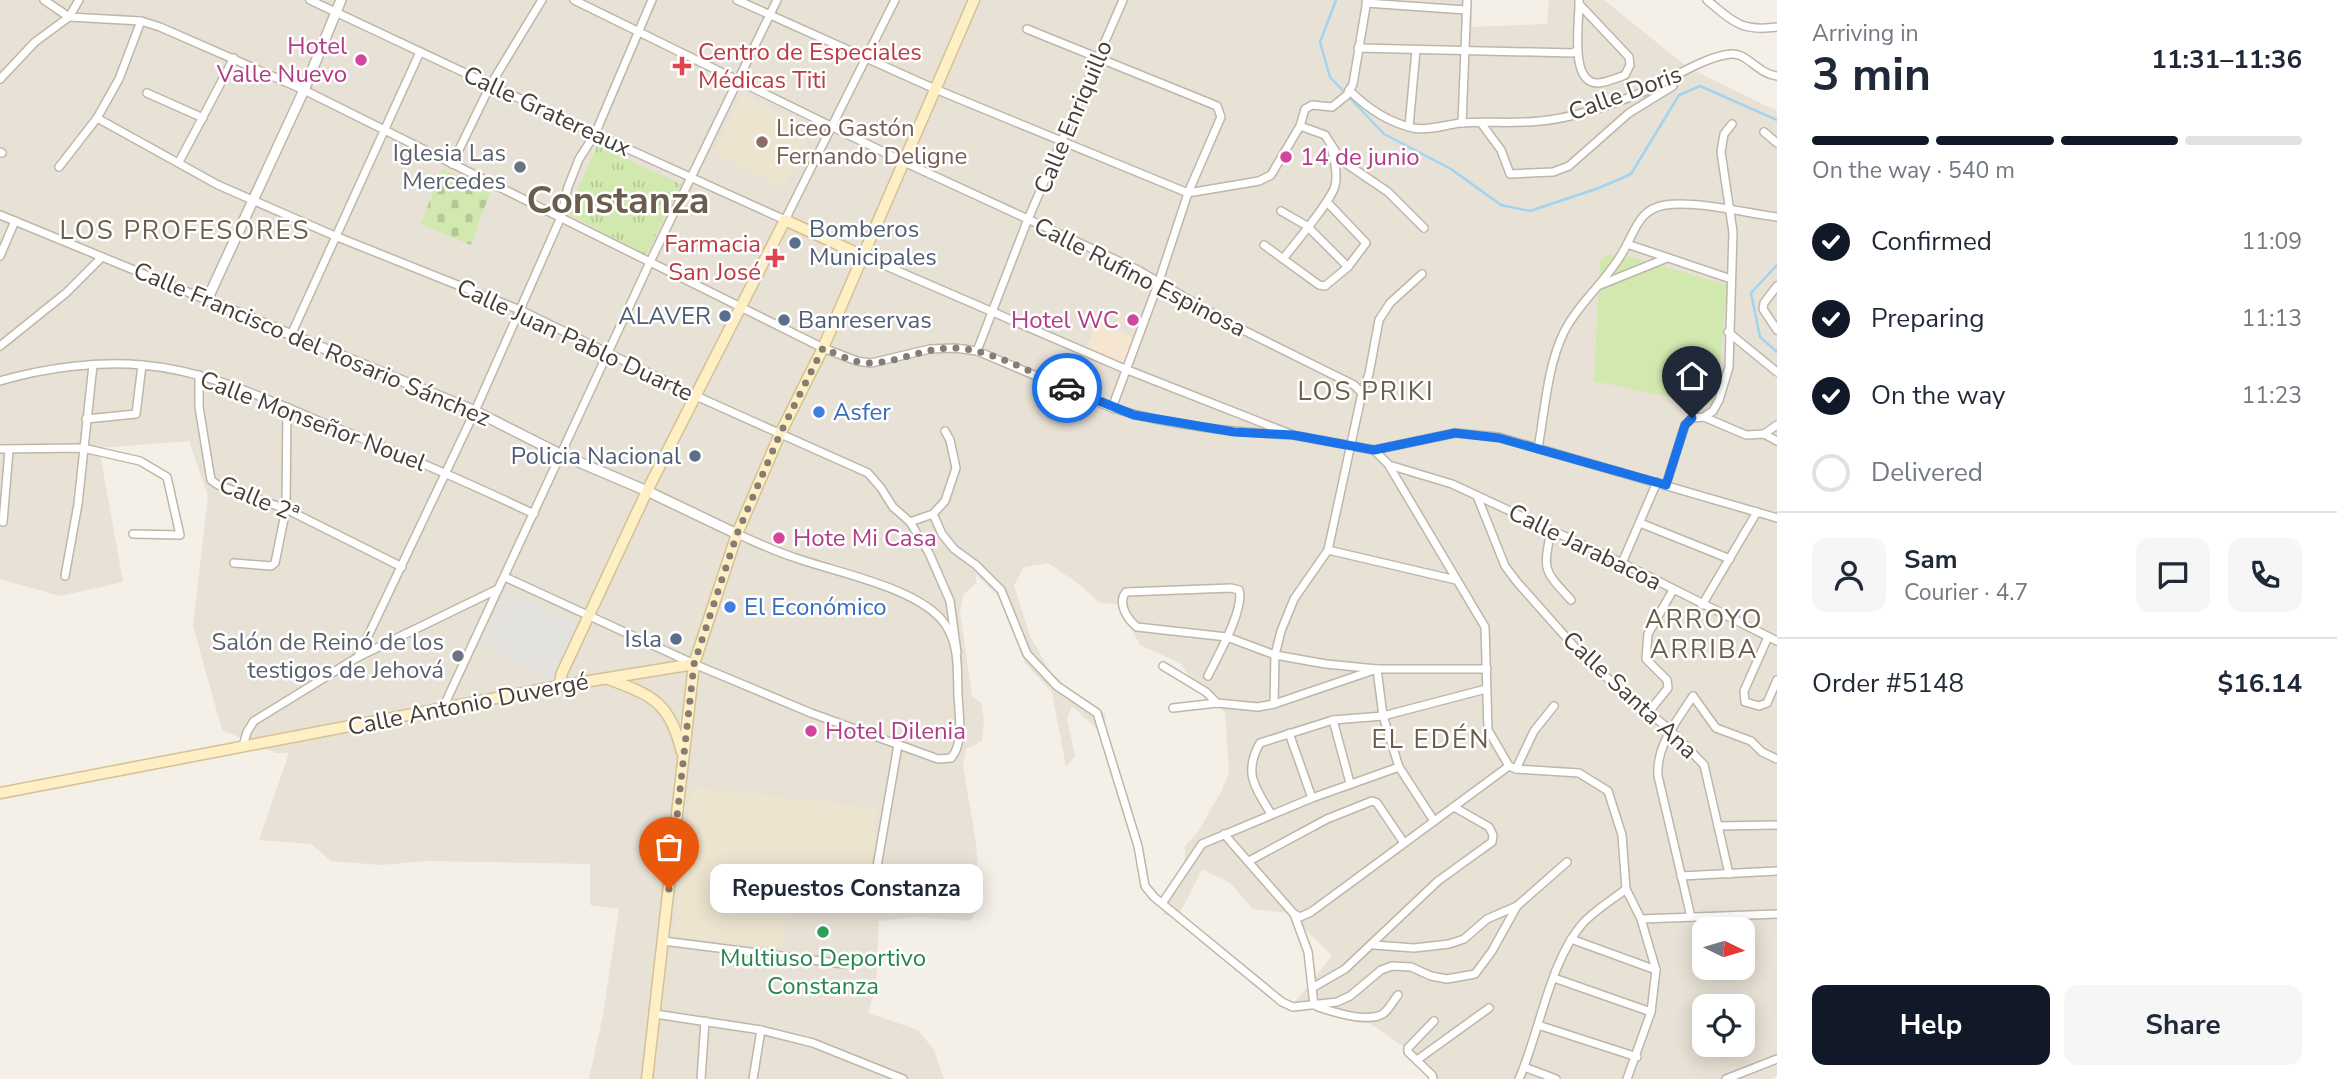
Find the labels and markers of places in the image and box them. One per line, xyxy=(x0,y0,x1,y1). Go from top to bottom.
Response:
place label: Hotel Valle Nuevo xyxy=(216,30,347,90)
place label: Centro de Especiales Médicas Titi xyxy=(698,36,922,96)
marker: Hotel Valle Nuevo xyxy=(353,52,369,68)
marker: Centro de Especiales Médicas Titi xyxy=(672,56,692,76)
place label: Liceo Gastón Fernando Deligne xyxy=(776,112,967,172)
marker: Liceo Gastón Fernando Deligne xyxy=(754,134,770,150)
place label: Iglesia Las Mercedes xyxy=(393,137,506,197)
place label: 14 de junio xyxy=(1300,141,1420,173)
marker: 14 de junio xyxy=(1278,149,1294,165)
marker: Iglesia Las Mercedes xyxy=(512,159,528,175)
place label: Bomberos Municipales xyxy=(809,213,937,273)
place label: Farmacia San José xyxy=(664,228,761,288)
marker: Bomberos Municipales xyxy=(787,235,803,251)
marker: Farmacia San José xyxy=(767,250,783,266)
place label: ALAVER xyxy=(618,300,711,332)
place label: Banreservas xyxy=(798,304,932,336)
place label: Hotel WC xyxy=(1011,304,1119,336)
marker: ALAVER xyxy=(717,308,733,324)
marker: Banreservas xyxy=(776,312,792,328)
marker: Hotel WC xyxy=(1125,312,1141,328)
pin xyxy=(1662,346,1722,418)
place label: Asfer xyxy=(833,396,891,428)
marker: Asfer xyxy=(811,404,827,420)
place label: Policia Nacional xyxy=(511,440,681,472)
marker: Policia Nacional xyxy=(687,448,703,464)
place label: Hote Mi Casa xyxy=(793,522,937,554)
marker: Hote Mi Casa xyxy=(771,530,787,546)
place label: El Económico xyxy=(744,591,887,623)
marker: El Económico xyxy=(722,599,738,615)
place label: Isla xyxy=(624,623,662,655)
place label: Salón de Reinó de los testigos de Jehová xyxy=(211,626,444,686)
marker: Isla xyxy=(668,631,684,647)
marker: Salón de Reinó de los testigos de Jehová xyxy=(450,648,466,664)
place label: Hotel Dilenia xyxy=(825,715,966,747)
marker: Hotel Dilenia xyxy=(803,723,819,739)
pin xyxy=(639,817,699,889)
callout: Repuestos Constanza xyxy=(711,864,984,914)
marker: Multiuso Deportivo Constanza xyxy=(815,924,831,940)
place label: Multiuso Deportivo Constanza xyxy=(720,942,926,1002)

